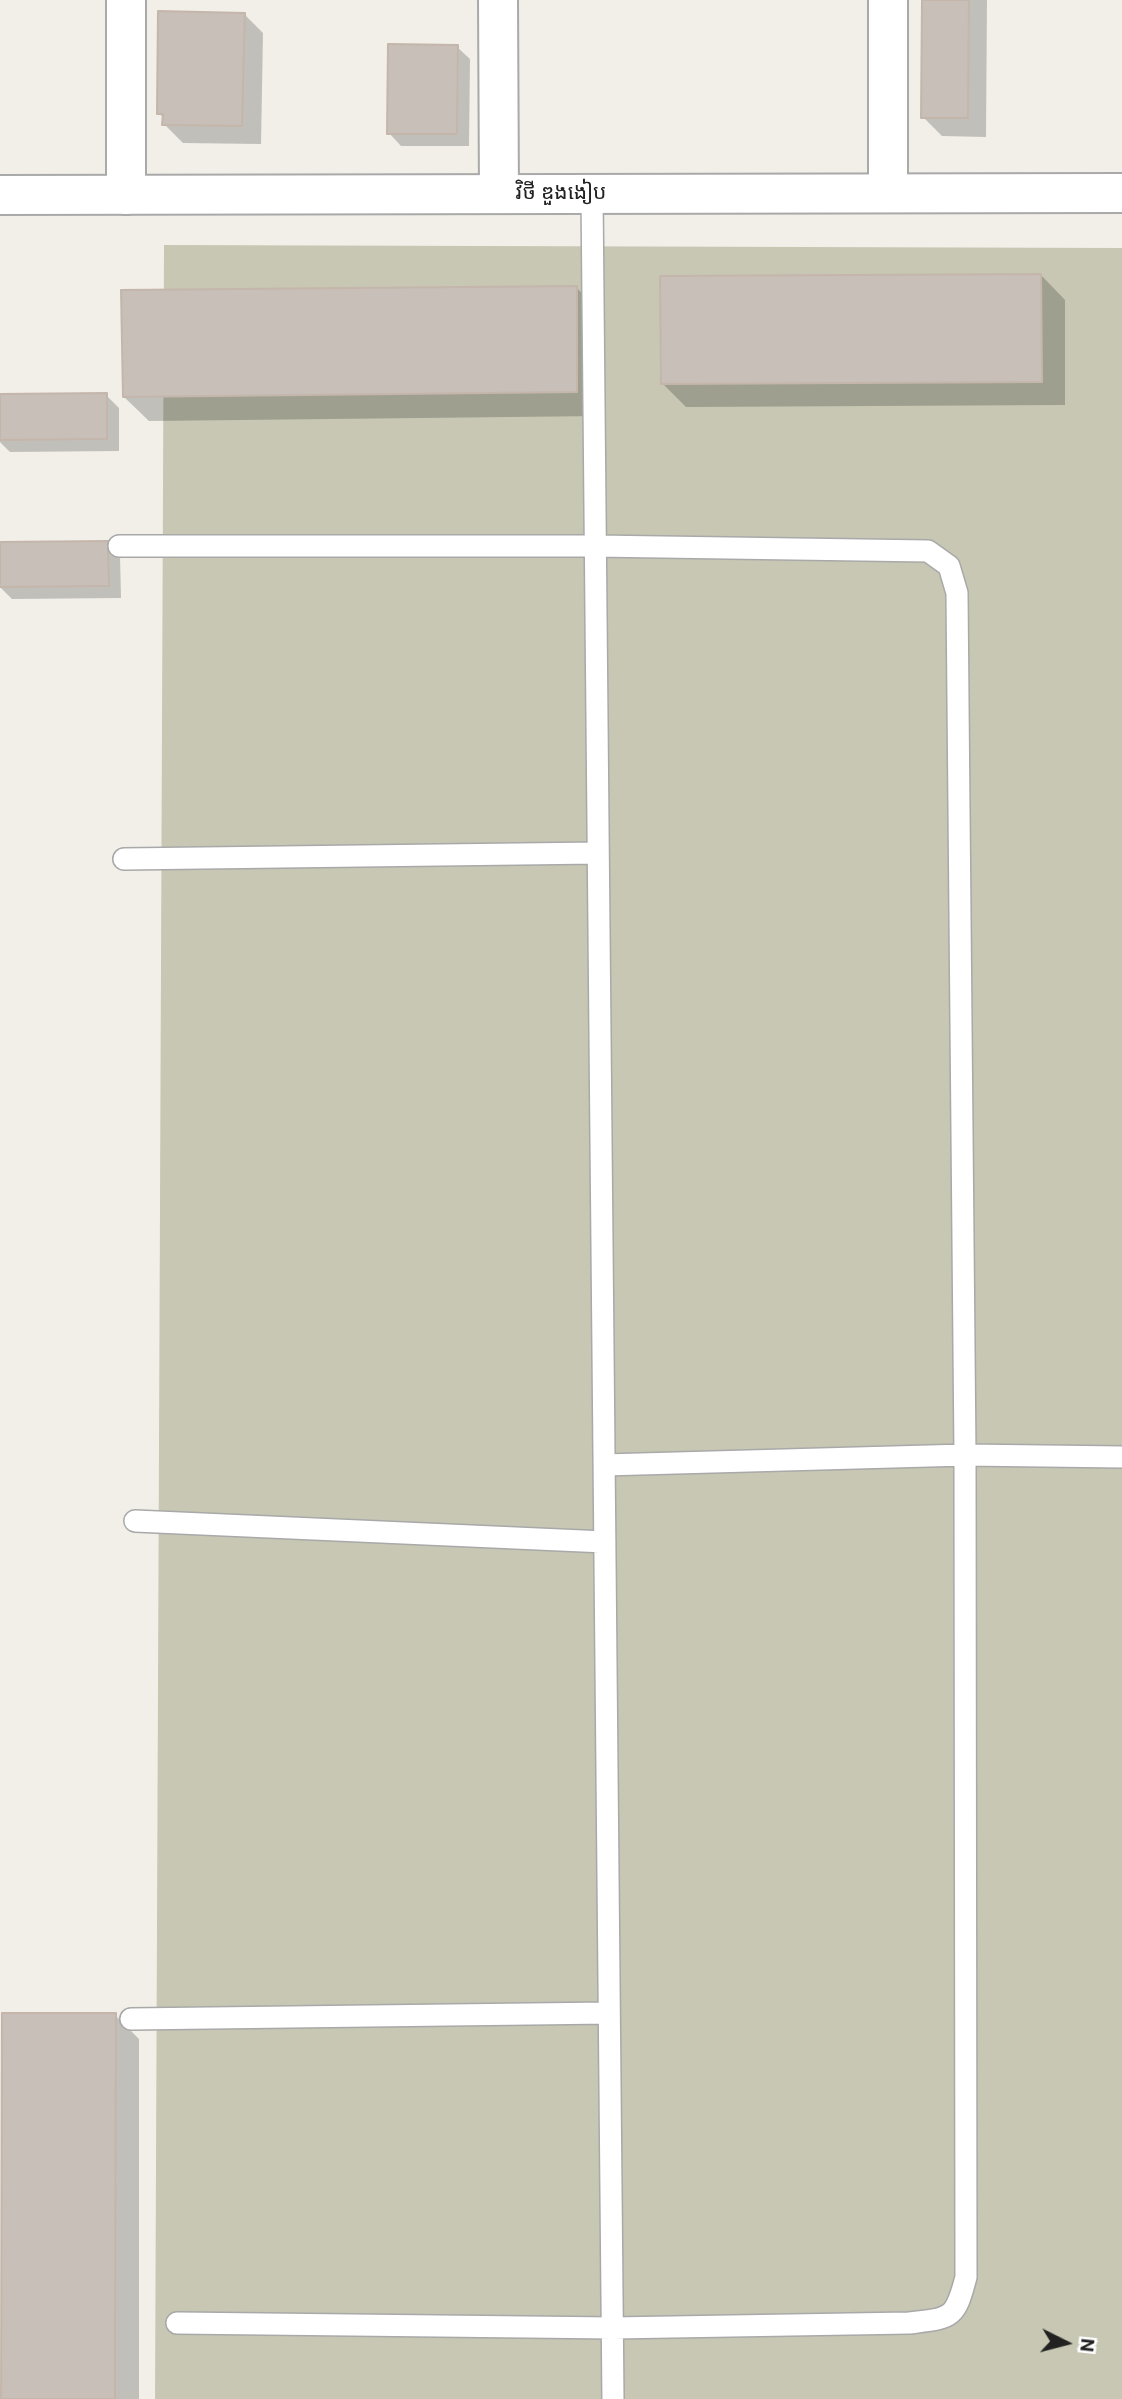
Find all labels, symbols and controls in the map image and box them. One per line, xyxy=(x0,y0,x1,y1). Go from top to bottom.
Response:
street label: វិថី ឌួងងៀប xyxy=(516,181,606,207)
north arrow xyxy=(1031,2308,1101,2378)
text: N xyxy=(1075,2337,1100,2353)

